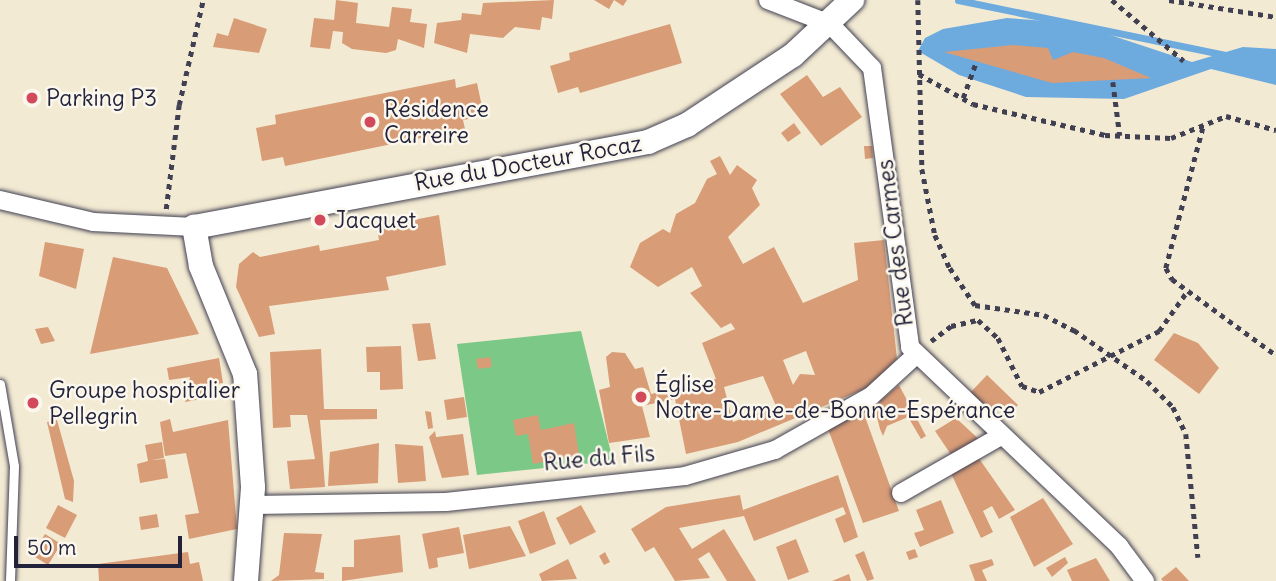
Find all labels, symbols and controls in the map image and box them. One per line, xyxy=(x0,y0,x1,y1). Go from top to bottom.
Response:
place label: Parking P3 xyxy=(46,84,157,112)
marker: Parking P3 xyxy=(24,90,40,106)
place label: Résidence Carreire xyxy=(384,95,489,149)
marker: Résidence Carreire xyxy=(362,114,378,130)
street label: Rue du Docteur Rocaz xyxy=(412,129,644,197)
street label: Rue des Carmes xyxy=(871,158,919,328)
place label: Jacquet xyxy=(334,206,416,234)
marker: Jacquet xyxy=(312,212,328,228)
place label: Église Notre-Dame-de-Bonne-Espérance xyxy=(655,370,1015,424)
place label: Groupe hospitalier Pellegrin xyxy=(49,376,240,430)
marker: Église Notre-Dame-de-Bonne-Espérance xyxy=(633,389,649,405)
marker: Groupe hospitalier Pellegrin xyxy=(23,393,43,413)
street label: Rue du Fils xyxy=(542,439,656,477)
scale bar xyxy=(18,522,186,566)
text: 50 m xyxy=(27,534,76,561)

